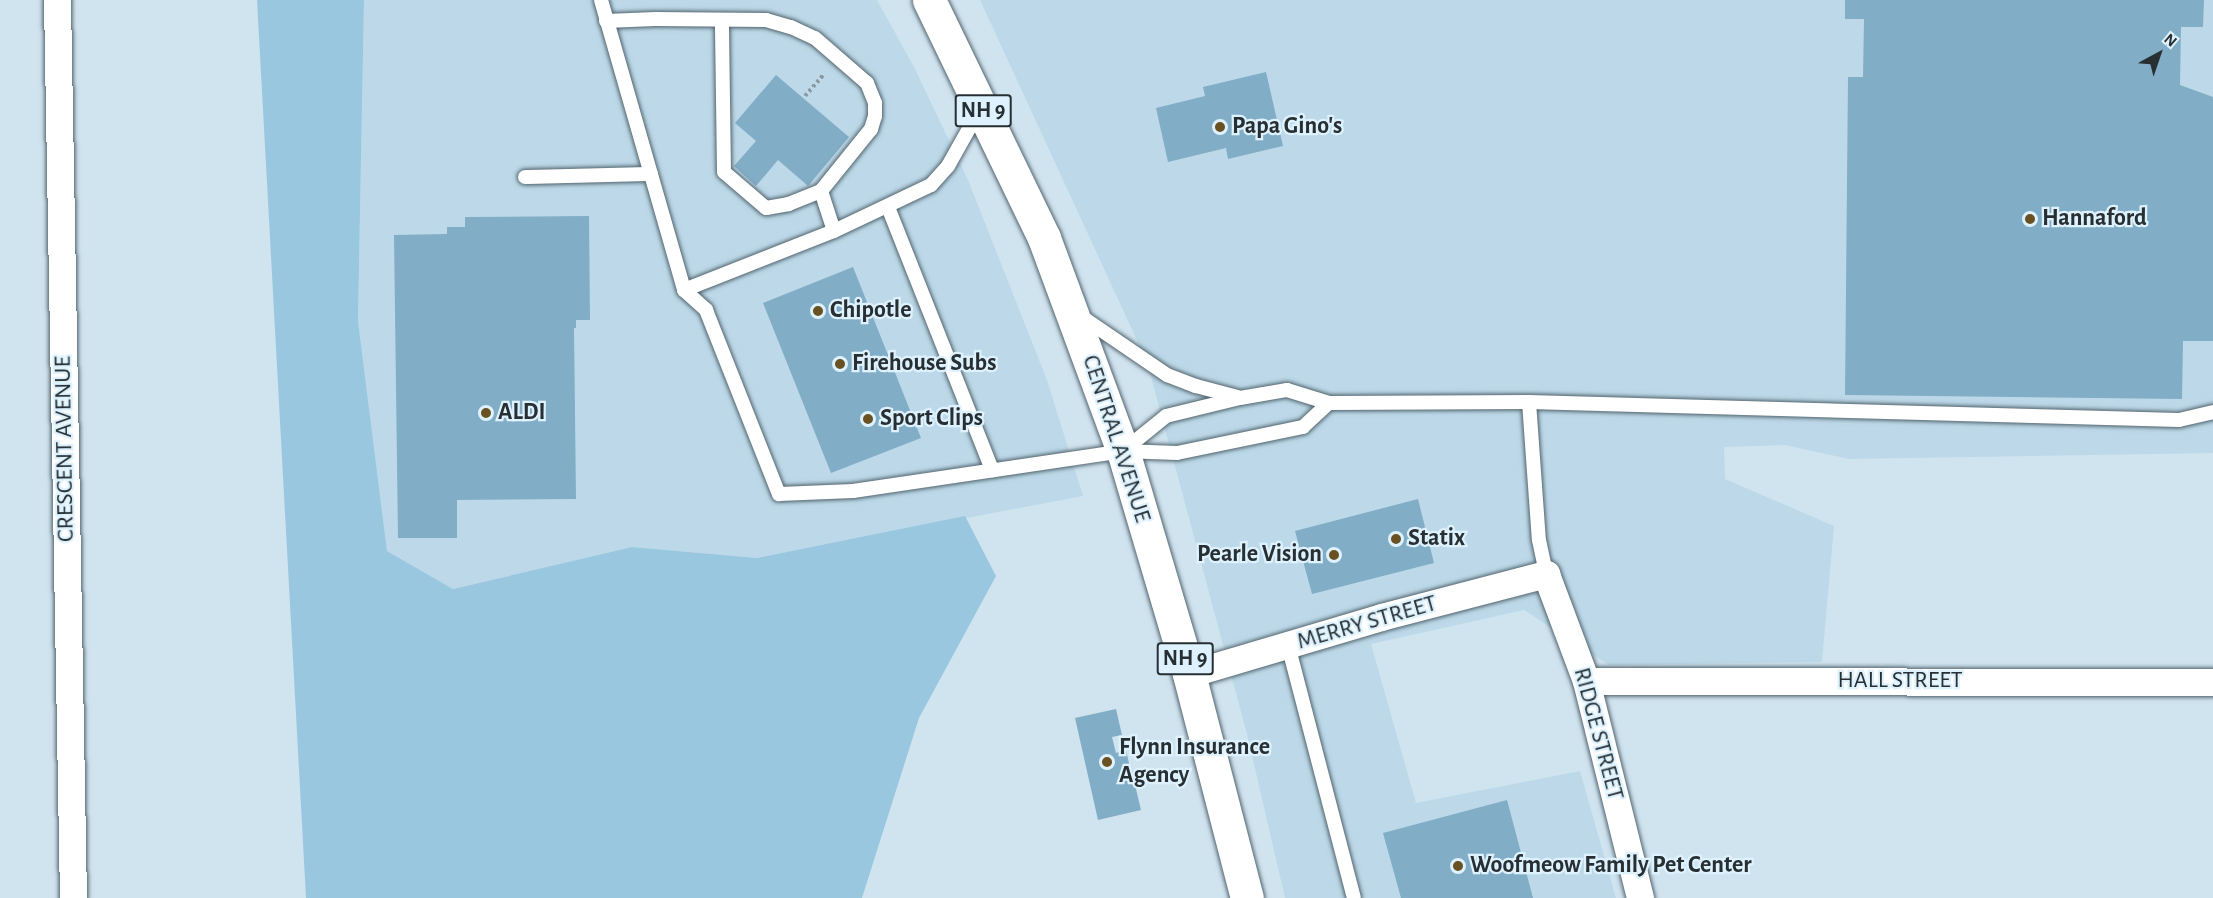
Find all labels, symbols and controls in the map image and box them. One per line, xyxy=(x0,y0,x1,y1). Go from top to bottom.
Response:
north arrow xyxy=(2129,24,2189,84)
text: N xyxy=(2161,31,2180,50)
road number: NH 9 xyxy=(954,92,1012,130)
place label: Papa Gino's xyxy=(1232,113,1342,141)
marker: Papa Gino's xyxy=(1213,120,1227,134)
place label: Hannaford xyxy=(2042,205,2147,233)
marker: Hannaford xyxy=(2023,212,2037,226)
place label: Chipotle xyxy=(830,297,912,325)
marker: Chipotle xyxy=(811,304,825,318)
place label: Firehouse Subs xyxy=(852,350,996,378)
street label: CENTRAL AVENUE xyxy=(1075,352,1157,526)
street label: CRESCENT AVENUE xyxy=(49,356,81,542)
marker: Firehouse Subs xyxy=(833,357,847,371)
place label: ALDI xyxy=(498,399,545,427)
place label: Sport Clips xyxy=(880,405,983,433)
marker: ALDI xyxy=(479,406,493,420)
marker: Sport Clips xyxy=(861,412,875,426)
place label: Statix xyxy=(1408,525,1465,553)
marker: Statix xyxy=(1389,532,1403,546)
place label: Pearle Vision xyxy=(1197,541,1322,569)
marker: Pearle Vision xyxy=(1327,548,1341,562)
street label: MERRY STREET xyxy=(1294,589,1440,657)
road number: NH 9 xyxy=(1156,640,1214,678)
street label: RIDGE STREET xyxy=(1566,665,1630,803)
street label: HALL STREET xyxy=(1837,667,1963,695)
place label: Flynn Insurance Agency xyxy=(1119,734,1270,790)
marker: Flynn Insurance Agency xyxy=(1100,755,1114,769)
place label: Woofmeow Family Pet Center xyxy=(1470,852,1752,880)
marker: Woofmeow Family Pet Center xyxy=(1451,859,1465,873)

